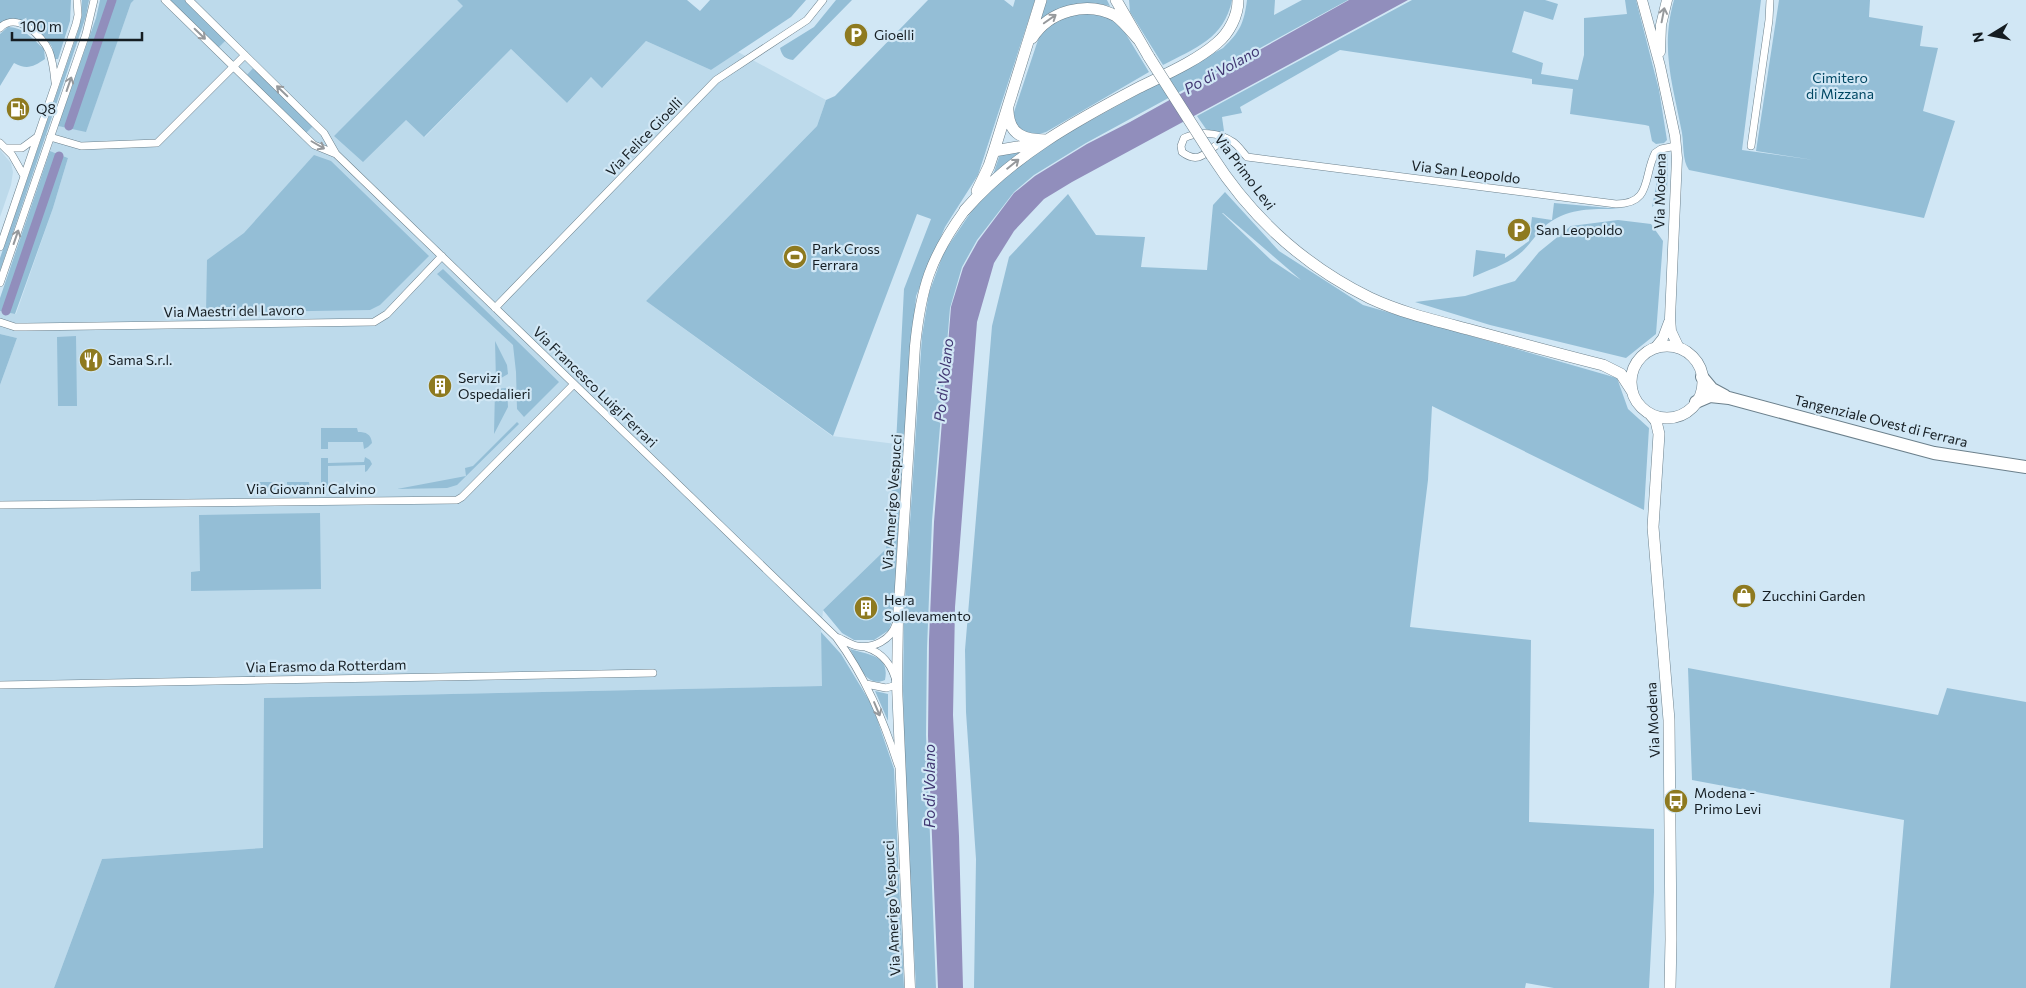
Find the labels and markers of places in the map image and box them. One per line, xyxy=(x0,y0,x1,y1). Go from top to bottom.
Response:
parking icon: Gioelli xyxy=(843,22,869,48)
place label: Gioelli xyxy=(874,26,914,43)
fuel station icon: Q8 xyxy=(5,96,31,122)
place label: Q8 xyxy=(36,100,56,117)
parking icon: San Leopoldo xyxy=(1506,217,1532,243)
place label: San Leopoldo xyxy=(1536,221,1623,238)
place label: Park Cross Ferrara xyxy=(812,240,880,273)
sports icon: Park Cross Ferrara xyxy=(782,244,808,270)
restaurant icon: Sama S.r.l. xyxy=(78,347,104,373)
place label: Sama S.r.l. xyxy=(108,351,172,368)
place label: Servizi Ospedalieri xyxy=(458,369,531,402)
building icon: Servizi Ospedalieri xyxy=(427,373,453,399)
shop icon: Zucchini Garden xyxy=(1731,583,1757,609)
place label: Zucchini Garden xyxy=(1762,587,1865,604)
place label: Hera Sollevamento xyxy=(884,591,971,624)
building icon: Hera Sollevamento xyxy=(853,595,879,621)
place label: Modena - Primo Levi xyxy=(1694,784,1761,817)
bus stop icon: Modena - Primo Levi xyxy=(1663,788,1689,814)

